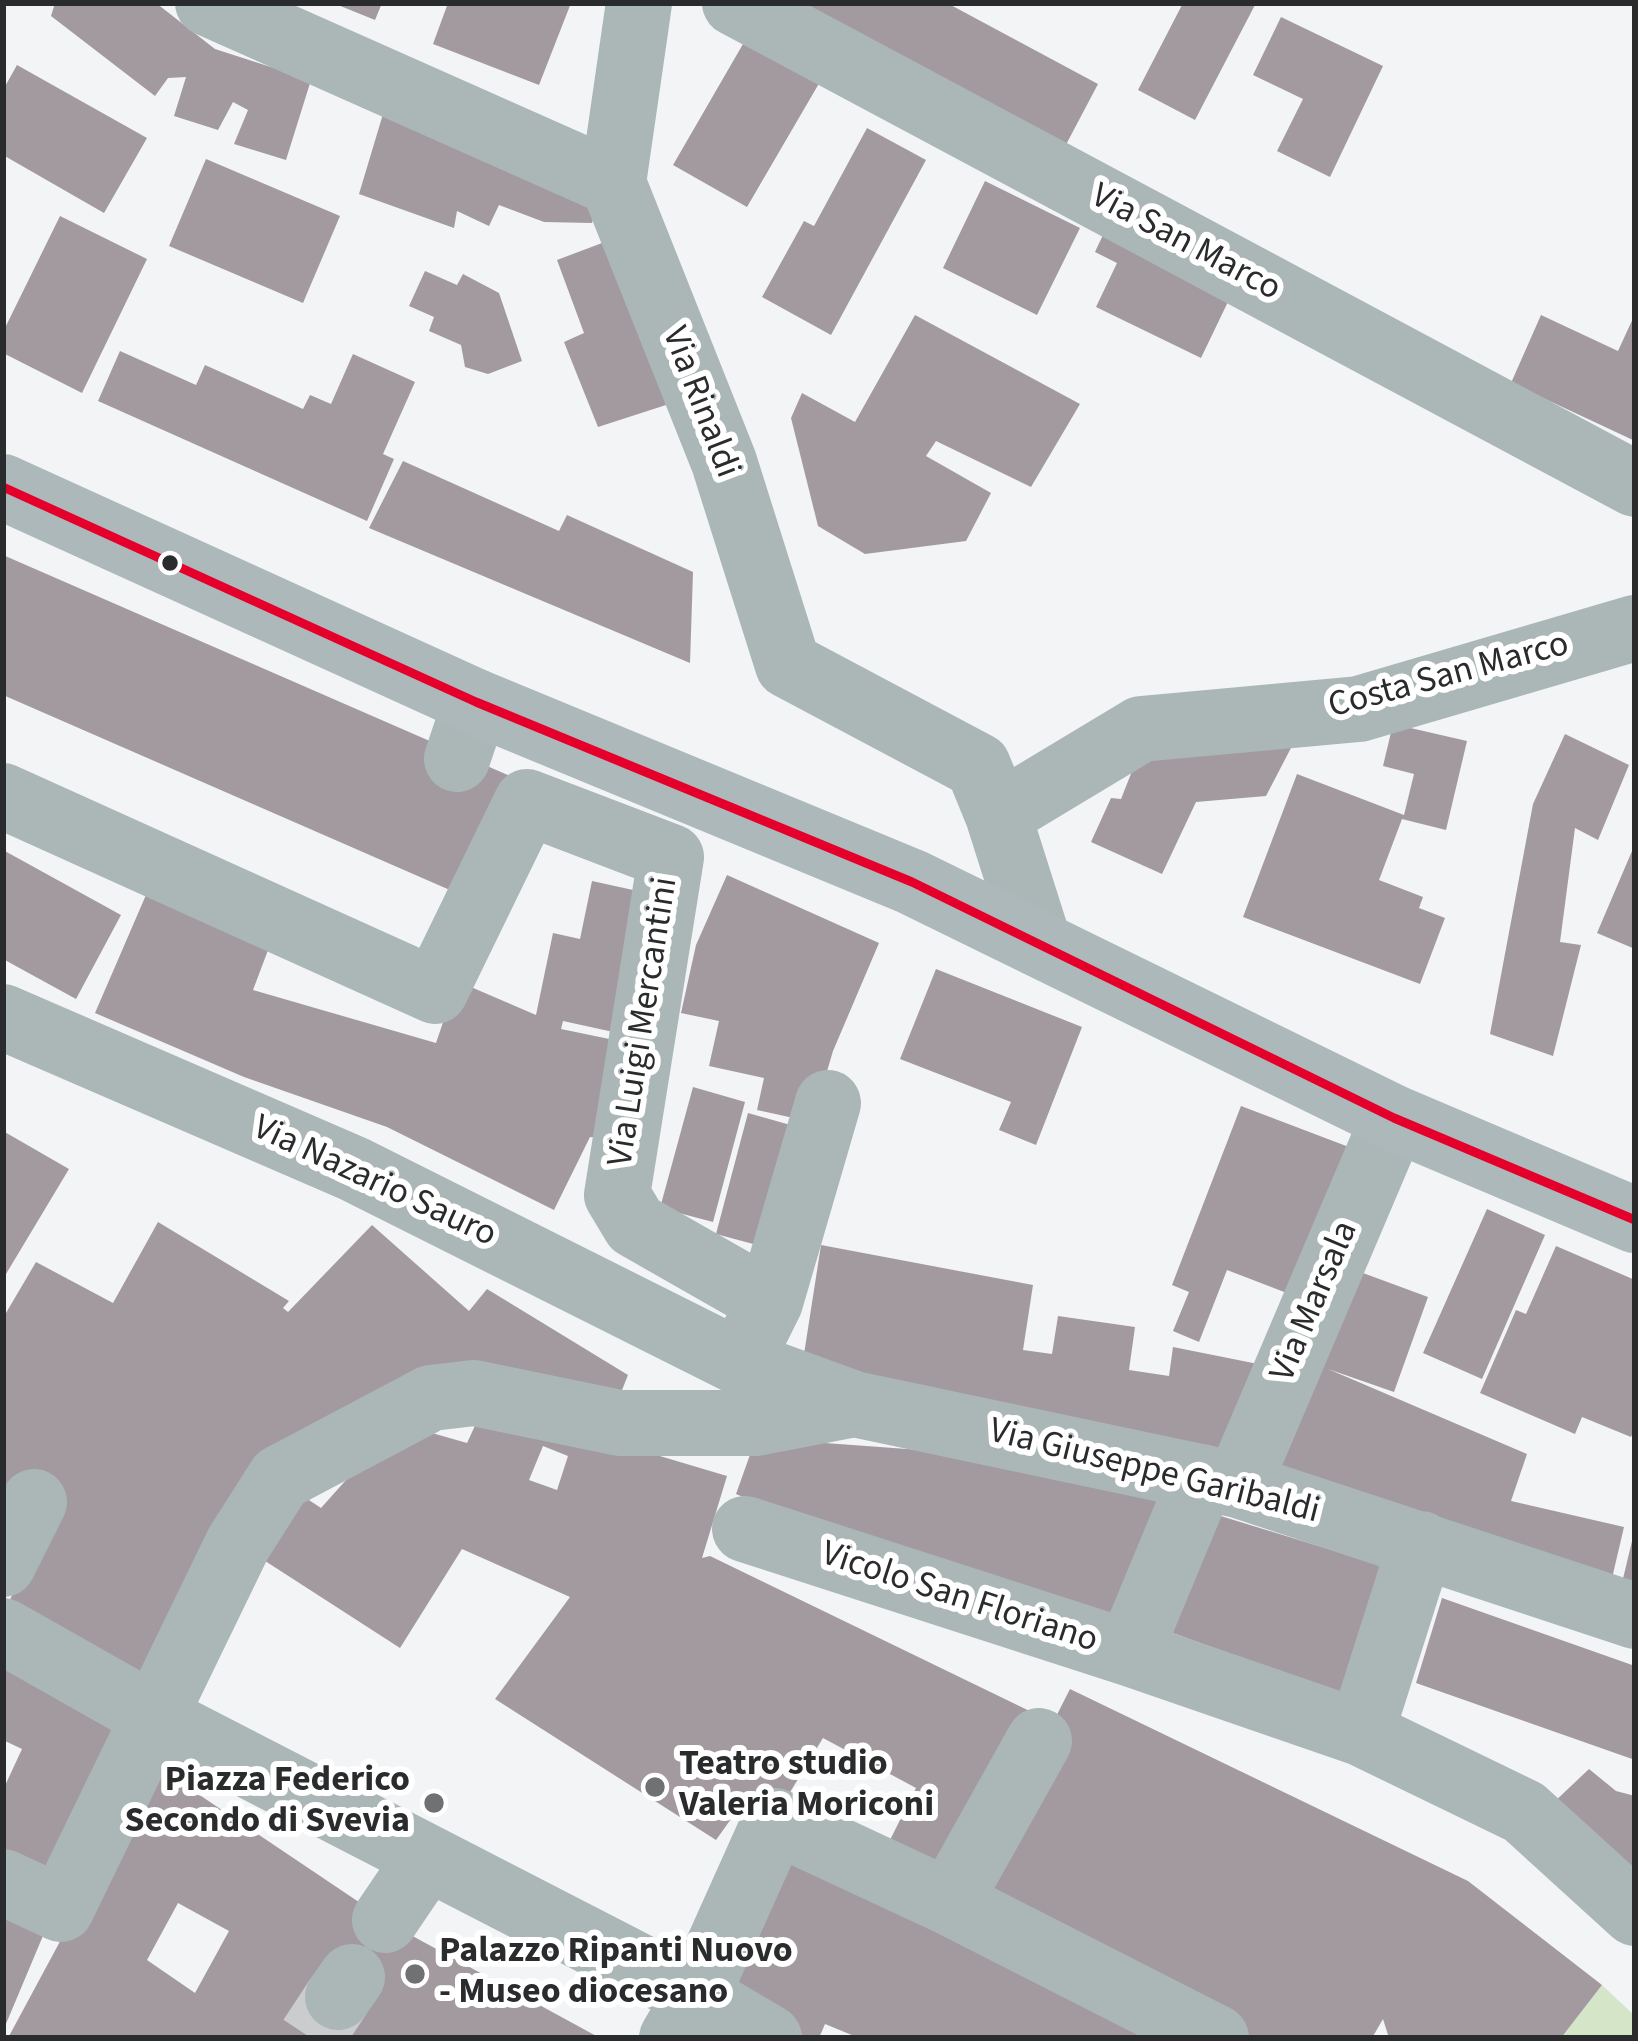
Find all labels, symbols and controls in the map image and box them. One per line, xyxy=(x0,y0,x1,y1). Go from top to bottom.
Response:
street label: Via San Marco xyxy=(1083,176,1287,312)
street label: Via Rinaldi xyxy=(651,322,747,484)
unlabelled marker xyxy=(159,552,181,574)
street label: Costa San Marco xyxy=(1324,624,1574,730)
street label: Via Luigi Mercantini xyxy=(601,874,689,1170)
street label: Via Nazario Sauro xyxy=(245,1108,503,1258)
street label: Via Marsala xyxy=(1263,1215,1369,1389)
street label: Via Giuseppe Garibaldi xyxy=(984,1411,1324,1535)
street label: Vicolo San Floriano xyxy=(815,1534,1103,1664)
place label: Teatro studio Valeria Moriconi xyxy=(679,1744,934,1829)
place label: Piazza Federico Secondo di Svevia xyxy=(125,1760,410,1845)
marker: Teatro studio Valeria Moriconi xyxy=(642,1774,668,1800)
marker: Piazza Federico Secondo di Svevia xyxy=(421,1790,447,1816)
place label: Palazzo Ripanti Nuovo - Museo diocesano xyxy=(439,1931,793,2016)
marker: Palazzo Ripanti Nuovo - Museo diocesano xyxy=(402,1961,428,1987)

